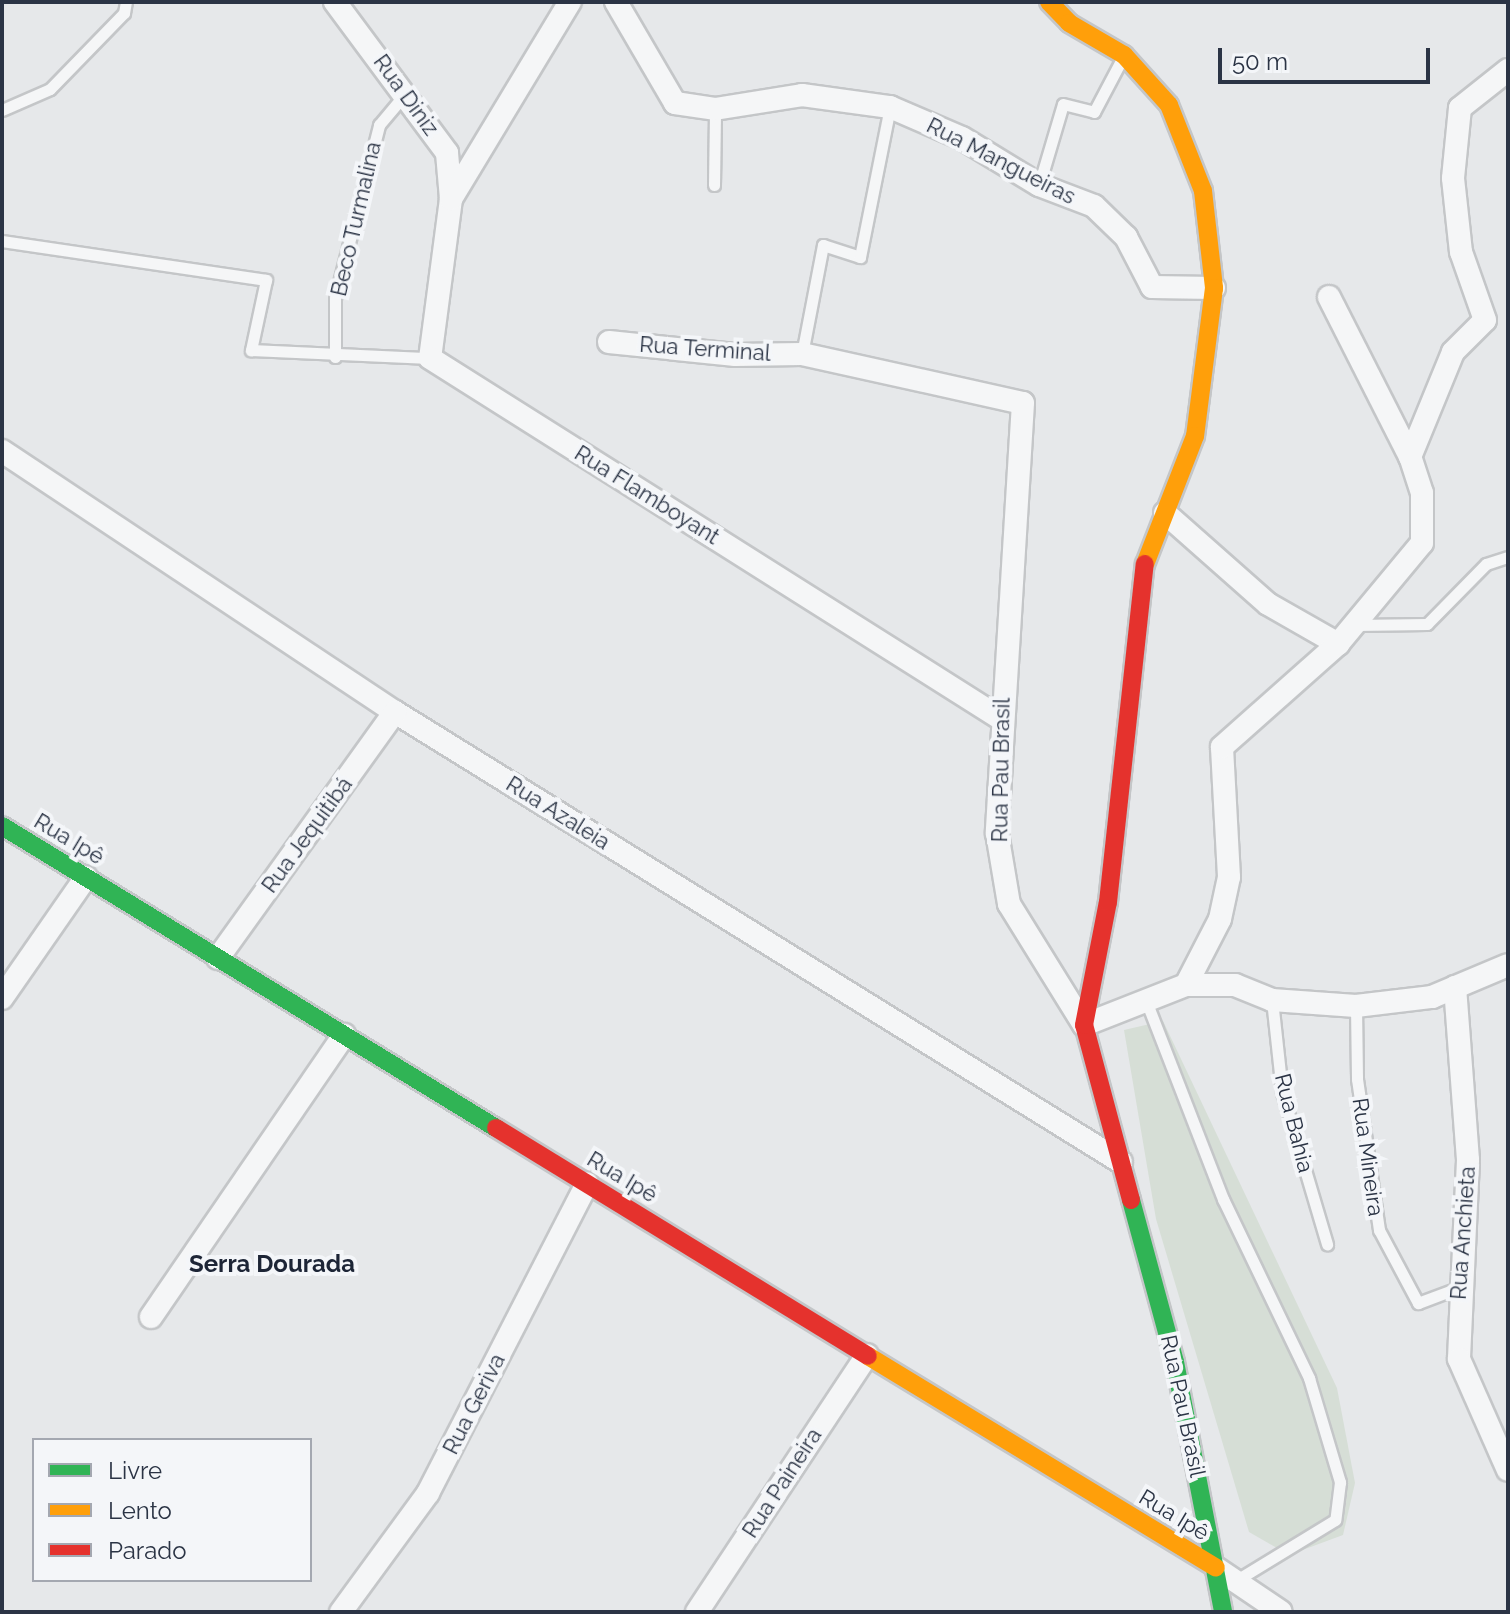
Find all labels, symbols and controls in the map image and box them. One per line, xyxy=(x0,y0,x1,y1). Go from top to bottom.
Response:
scale bar xyxy=(1222,32,1434,82)
text: 50 m xyxy=(1232,47,1288,76)
street label: Rua Diniz xyxy=(368,49,444,141)
street label: Rua Mangueiras xyxy=(922,112,1080,210)
street label: Beco Turmalina xyxy=(325,139,387,299)
street label: Rua Terminal xyxy=(638,331,772,367)
street label: Rua Flamboyant xyxy=(570,440,724,550)
street label: Rua Pau Brasil xyxy=(987,697,1015,843)
street label: Rua Azaleia xyxy=(501,770,615,856)
street label: Rua Jequitibá xyxy=(256,772,358,898)
street label: Rua Ipê xyxy=(29,808,109,870)
street label: Rua Bahia xyxy=(1269,1071,1319,1175)
street label: Rua Mineira xyxy=(1347,1096,1389,1218)
street label: Rua Ipê xyxy=(582,1146,662,1208)
street label: Rua Anchieta xyxy=(1445,1165,1481,1301)
district label: Serra Dourada xyxy=(189,1250,355,1278)
street label: Rua Pau Brasil xyxy=(1155,1332,1211,1480)
street label: Rua Geriva xyxy=(437,1349,511,1459)
street label: Rua Paineira xyxy=(737,1423,827,1543)
legend xyxy=(32,1438,312,1582)
text: Livre xyxy=(108,1456,162,1485)
street label: Rua Ipê xyxy=(1134,1484,1214,1546)
text: Lento xyxy=(108,1496,172,1525)
text: Parado xyxy=(108,1536,187,1565)

